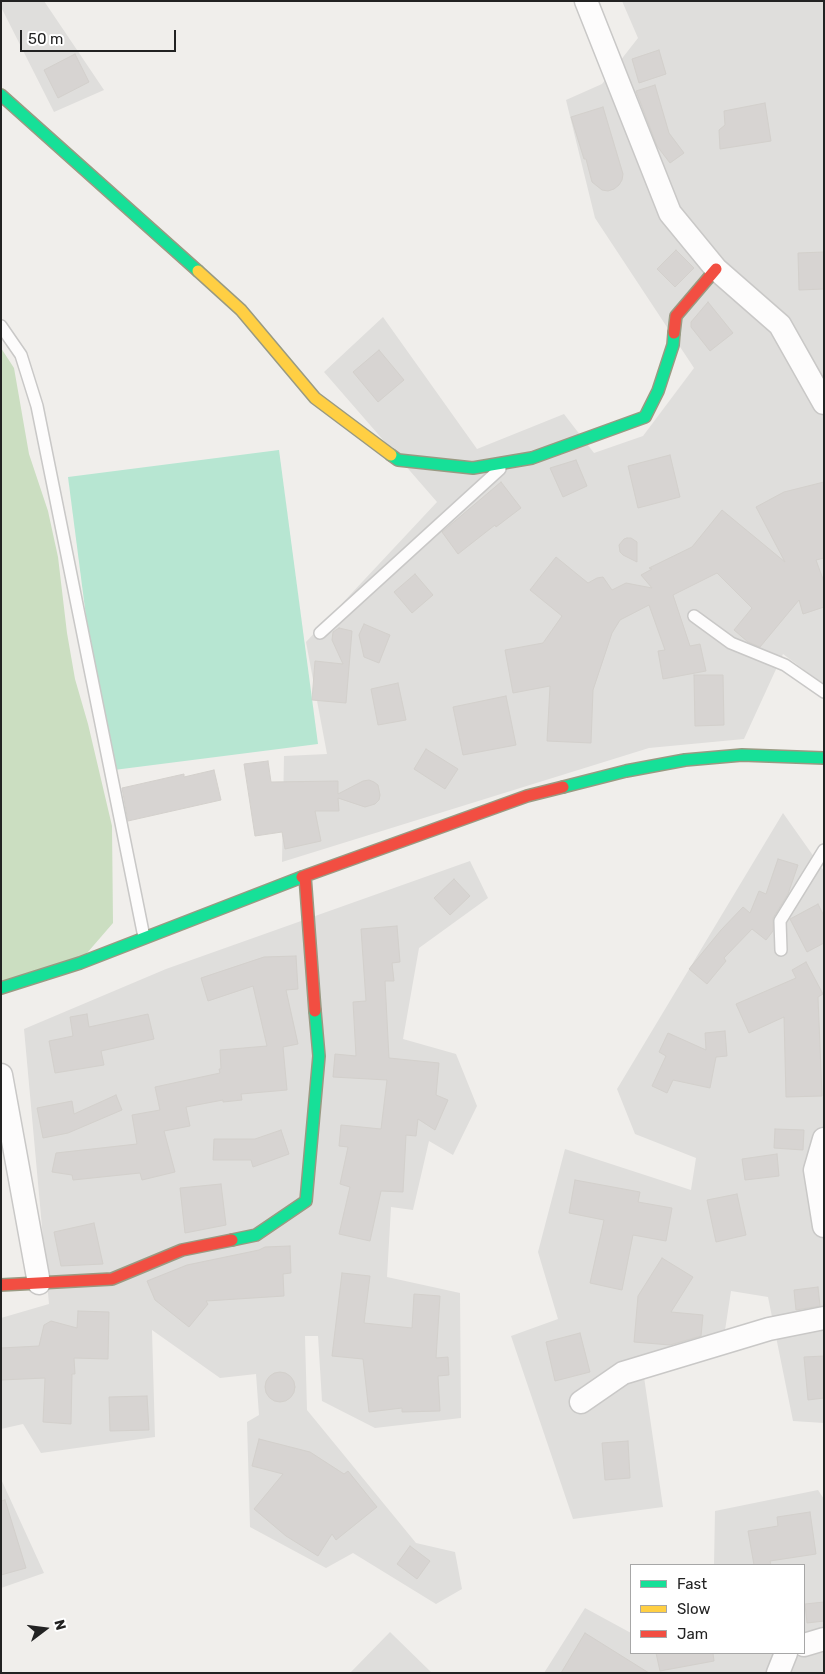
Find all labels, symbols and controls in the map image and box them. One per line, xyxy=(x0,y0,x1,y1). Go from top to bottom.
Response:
scale bar xyxy=(22,20,179,52)
text: 50 m xyxy=(28,30,63,48)
legend xyxy=(630,1564,805,1654)
text: Fast xyxy=(677,1575,707,1593)
text: Slow xyxy=(677,1600,710,1618)
north arrow xyxy=(20,1604,70,1654)
text: N xyxy=(50,1618,69,1632)
text: Jam xyxy=(677,1625,708,1643)

